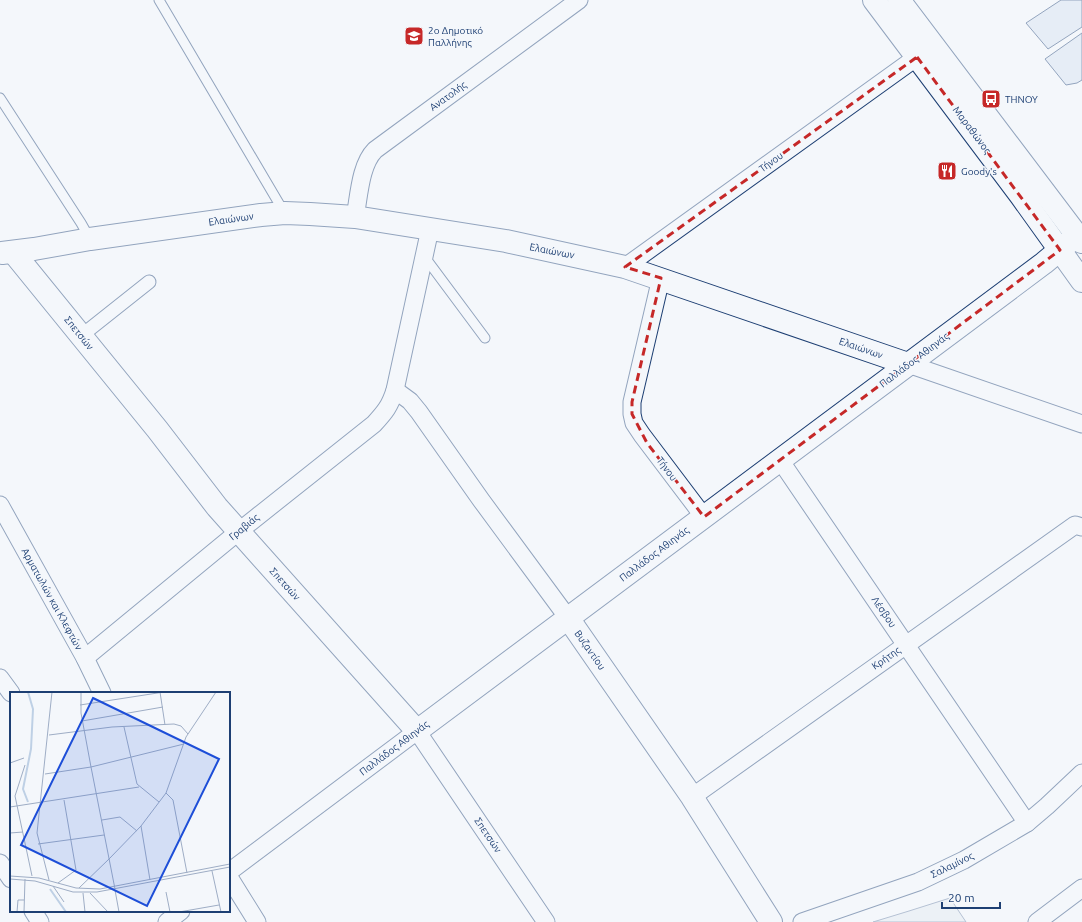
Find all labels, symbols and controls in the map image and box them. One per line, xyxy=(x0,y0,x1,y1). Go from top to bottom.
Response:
school or university icon: 2ο Δημοτικό Παλλήνης xyxy=(403,25,425,47)
place label: 2ο Δημοτικό Παλλήνης xyxy=(428,25,483,48)
street label: Ανατολής xyxy=(428,79,469,113)
bus stop icon: ΤΗΝΟΥ xyxy=(980,88,1002,110)
place label: ΤΗΝΟΥ xyxy=(1005,94,1038,105)
street label: Μαραθώνος xyxy=(951,104,994,156)
street label: Τήνου xyxy=(757,150,785,174)
restaurant icon: Goody's xyxy=(936,160,958,182)
place label: Goody's xyxy=(961,166,997,177)
street label: Ελαιώνων xyxy=(208,210,254,228)
street label: Ελαιώνων xyxy=(529,241,576,261)
street label: Σπετσών xyxy=(62,314,96,352)
street label: Παλλάδος Αθιηνάς xyxy=(877,330,951,390)
street label: Ελαιώνων xyxy=(838,335,884,361)
street label: Τήνου xyxy=(655,455,679,483)
street label: Γραβιάς xyxy=(227,511,261,542)
street label: Παλλάδος Αθιηνάς xyxy=(617,524,691,584)
street label: Αρματωλών και Κλεφτών xyxy=(19,546,85,652)
street label: Σπετσών xyxy=(268,565,303,603)
street label: Λέσβου xyxy=(870,594,898,630)
street label: Βυζαντίου xyxy=(572,628,608,673)
street label: Κρήτης xyxy=(870,644,903,672)
inset map xyxy=(10,692,230,912)
street label: Παλλάδος Αθιηνάς xyxy=(357,718,431,778)
street label: Σπετσών xyxy=(472,815,504,855)
street label: Σαλαμίνος xyxy=(929,850,976,880)
scale bar xyxy=(942,884,1000,910)
text: 20 m xyxy=(948,891,975,904)

